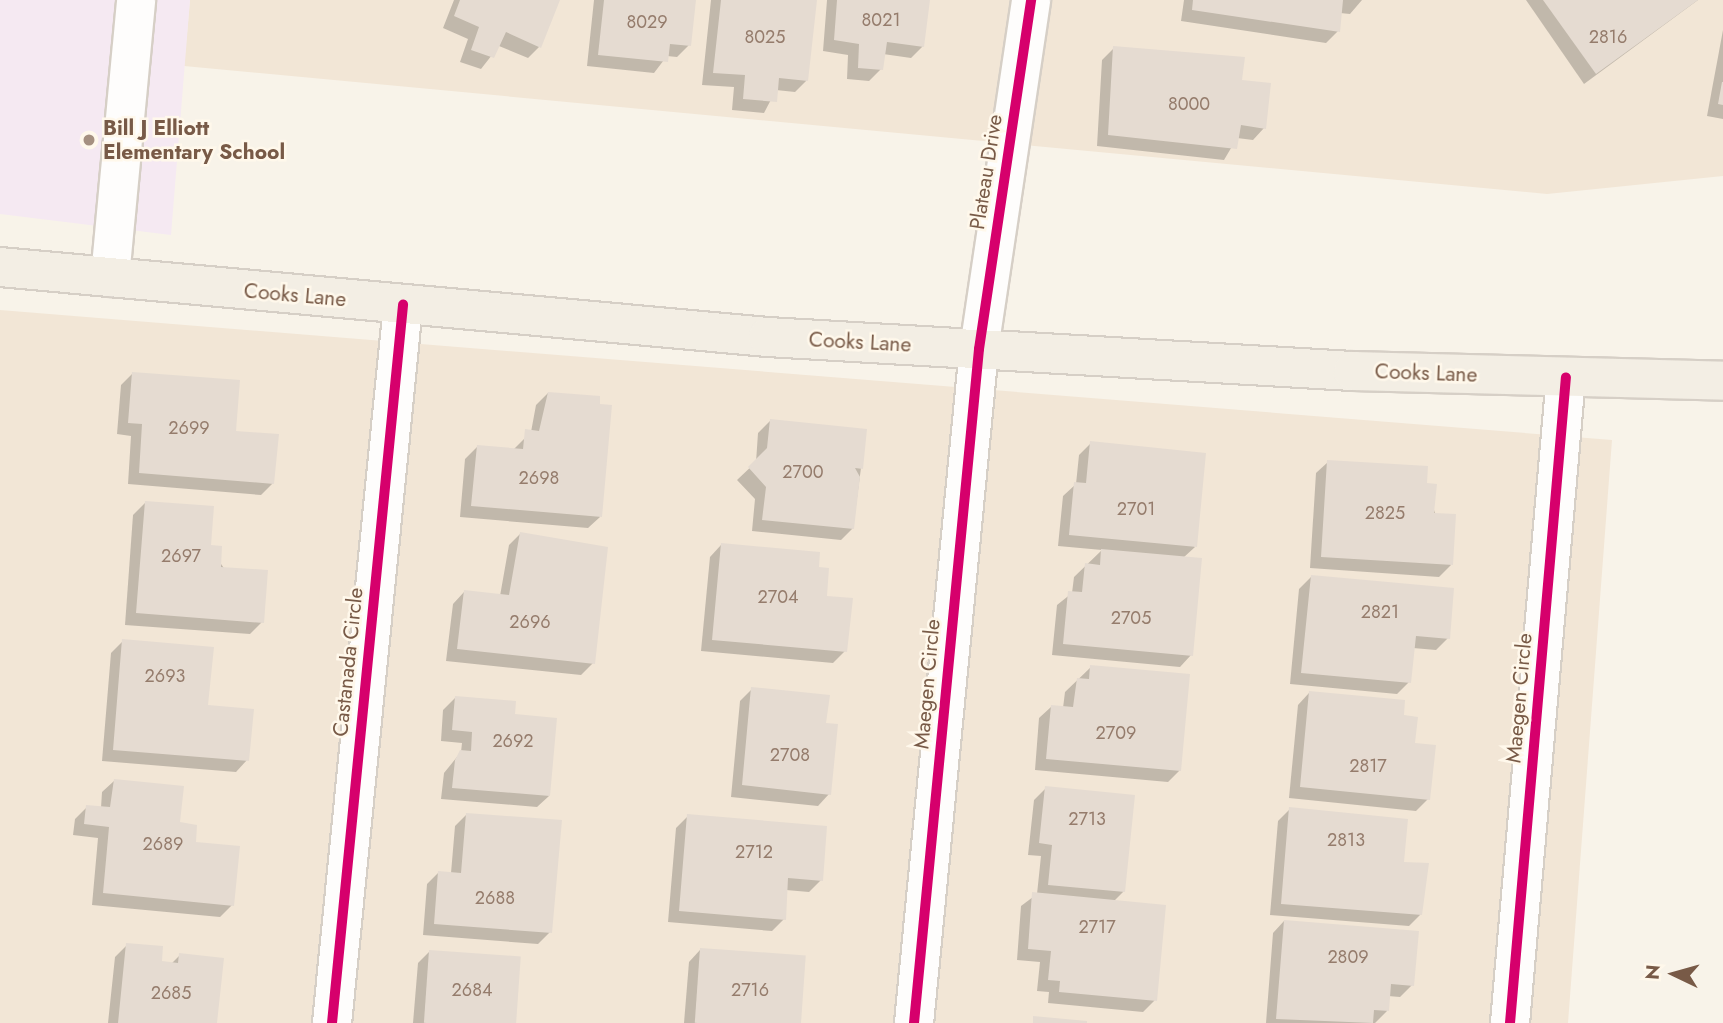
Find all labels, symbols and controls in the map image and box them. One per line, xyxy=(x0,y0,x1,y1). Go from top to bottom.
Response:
house number: 8021 xyxy=(862,9,900,31)
house number: 8029 xyxy=(626,11,668,33)
house number: 8025 xyxy=(744,26,786,48)
house number: 2816 xyxy=(1589,26,1627,48)
house number: 8000 xyxy=(1168,93,1210,115)
street label: Plateau Drive xyxy=(964,113,1008,231)
place label: Bill J Elliott Elementary School xyxy=(103,115,285,165)
marker: Bill J Elliott Elementary School xyxy=(81,132,97,148)
street label: Cooks Lane xyxy=(243,278,347,312)
street label: Cooks Lane xyxy=(808,327,912,357)
street label: Cooks Lane xyxy=(1374,359,1478,387)
house number: 2699 xyxy=(168,417,210,439)
house number: 2700 xyxy=(782,461,824,483)
house number: 2698 xyxy=(519,467,559,489)
house number: 2701 xyxy=(1117,498,1155,520)
house number: 2825 xyxy=(1365,502,1405,524)
house number: 2697 xyxy=(161,545,201,567)
street label: Castanada Circle xyxy=(328,586,368,738)
house number: 2704 xyxy=(758,586,798,608)
house number: 2821 xyxy=(1361,601,1399,623)
house number: 2705 xyxy=(1111,607,1151,629)
house number: 2696 xyxy=(509,611,551,633)
street label: Maegen Circle xyxy=(909,618,945,750)
street label: Maegen Circle xyxy=(1501,632,1537,764)
house number: 2693 xyxy=(145,665,185,687)
house number: 2709 xyxy=(1096,722,1136,744)
house number: 2692 xyxy=(492,730,534,752)
house number: 2708 xyxy=(770,744,810,766)
house number: 2817 xyxy=(1349,755,1387,777)
house number: 2713 xyxy=(1068,808,1106,830)
house number: 2813 xyxy=(1327,829,1365,851)
house number: 2689 xyxy=(143,833,183,855)
house number: 2712 xyxy=(735,841,773,863)
house number: 2688 xyxy=(475,887,515,909)
house number: 2717 xyxy=(1078,916,1116,938)
north arrow xyxy=(1639,939,1709,1009)
house number: 2809 xyxy=(1327,946,1369,968)
text: N xyxy=(1638,963,1667,981)
house number: 2684 xyxy=(452,979,492,1001)
house number: 2716 xyxy=(731,979,769,1001)
house number: 2685 xyxy=(151,982,191,1004)

